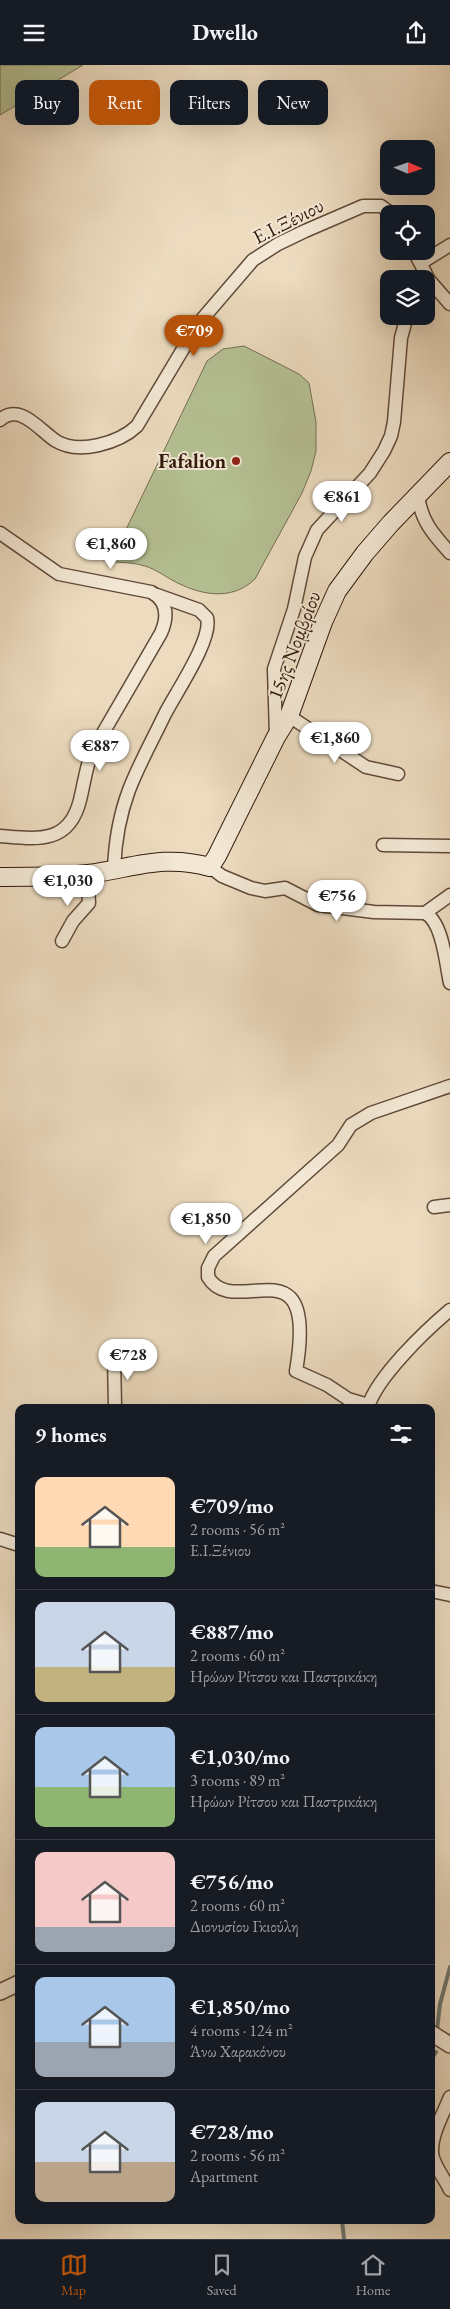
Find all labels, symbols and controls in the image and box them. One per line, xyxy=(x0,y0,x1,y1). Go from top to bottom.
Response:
text: Dwello xyxy=(192,18,258,47)
icon: menu xyxy=(20,19,48,47)
icon: share xyxy=(402,19,430,47)
chip: Buy xyxy=(15,80,79,125)
chip: Rent xyxy=(89,80,160,125)
chip: Filters xyxy=(170,80,248,125)
chip: New xyxy=(258,80,328,125)
north arrow xyxy=(380,140,435,195)
map controls xyxy=(380,140,435,325)
street label: Ε.Ι.Ξένιου xyxy=(248,192,328,250)
button: locate xyxy=(380,205,435,260)
button: layers xyxy=(380,270,435,325)
pin: €709 xyxy=(164,315,224,357)
text: €709 xyxy=(175,320,213,341)
place label: Fafalion xyxy=(158,448,226,474)
marker: Fafalion xyxy=(230,455,242,467)
pin: €861 xyxy=(312,481,372,523)
text: €861 xyxy=(323,486,361,507)
pin: €1,860 xyxy=(70,527,152,570)
text: €1,860 xyxy=(86,533,136,554)
street label: 15ης Νομβρίου xyxy=(261,587,327,703)
pin: €1,860 xyxy=(294,721,376,764)
text: €1,860 xyxy=(310,727,360,748)
pin: €887 xyxy=(70,729,130,772)
text: €887 xyxy=(81,735,119,756)
pin: €1,030 xyxy=(27,865,109,907)
text: €1,030 xyxy=(43,870,93,891)
pin: €756 xyxy=(307,879,367,922)
text: €756 xyxy=(318,885,356,906)
pin: €1,850 xyxy=(165,1203,247,1245)
text: €1,850 xyxy=(181,1208,231,1229)
pin: €728 xyxy=(98,1339,158,1381)
text: €728 xyxy=(109,1344,147,1365)
icon: filters xyxy=(387,1420,415,1448)
text: 9 homes xyxy=(35,1421,107,1448)
text: €709/mo xyxy=(190,1492,274,1519)
icon: home xyxy=(75,1497,135,1557)
text: 2 rooms · 56 m² xyxy=(190,1519,285,1540)
text: Ε.Ι.Ξένιου xyxy=(190,1540,251,1561)
text: €887/mo xyxy=(190,1618,274,1645)
icon: home xyxy=(75,1622,135,1682)
text: 2 rooms · 60 m² xyxy=(190,1645,285,1666)
text: Ηρώων Ρίτσου και Παστρικάκη xyxy=(190,1666,377,1687)
text: €1,030/mo xyxy=(190,1743,290,1770)
icon: home xyxy=(75,1747,135,1807)
text: 3 rooms · 89 m² xyxy=(190,1770,285,1791)
text: Ηρώων Ρίτσου και Παστρικάκη xyxy=(190,1791,377,1812)
text: €756/mo xyxy=(190,1868,274,1895)
icon: home xyxy=(75,1872,135,1932)
text: 2 rooms · 60 m² xyxy=(190,1895,285,1916)
text: Διονυσίου Γκιούλη xyxy=(190,1916,299,1937)
text: €1,850/mo xyxy=(190,1993,290,2020)
icon: home xyxy=(75,1997,135,2057)
text: 4 rooms · 124 m² xyxy=(190,2020,293,2041)
text: Άνω Χαρακόνου xyxy=(190,2041,286,2062)
text: €728/mo xyxy=(190,2118,274,2145)
icon: home xyxy=(75,2122,135,2182)
text: 2 rooms · 56 m² xyxy=(190,2145,285,2166)
text: Apartment xyxy=(190,2166,258,2187)
tab: Map xyxy=(60,2251,88,2299)
tab: Saved xyxy=(207,2251,237,2299)
tab: Home xyxy=(356,2251,390,2299)

